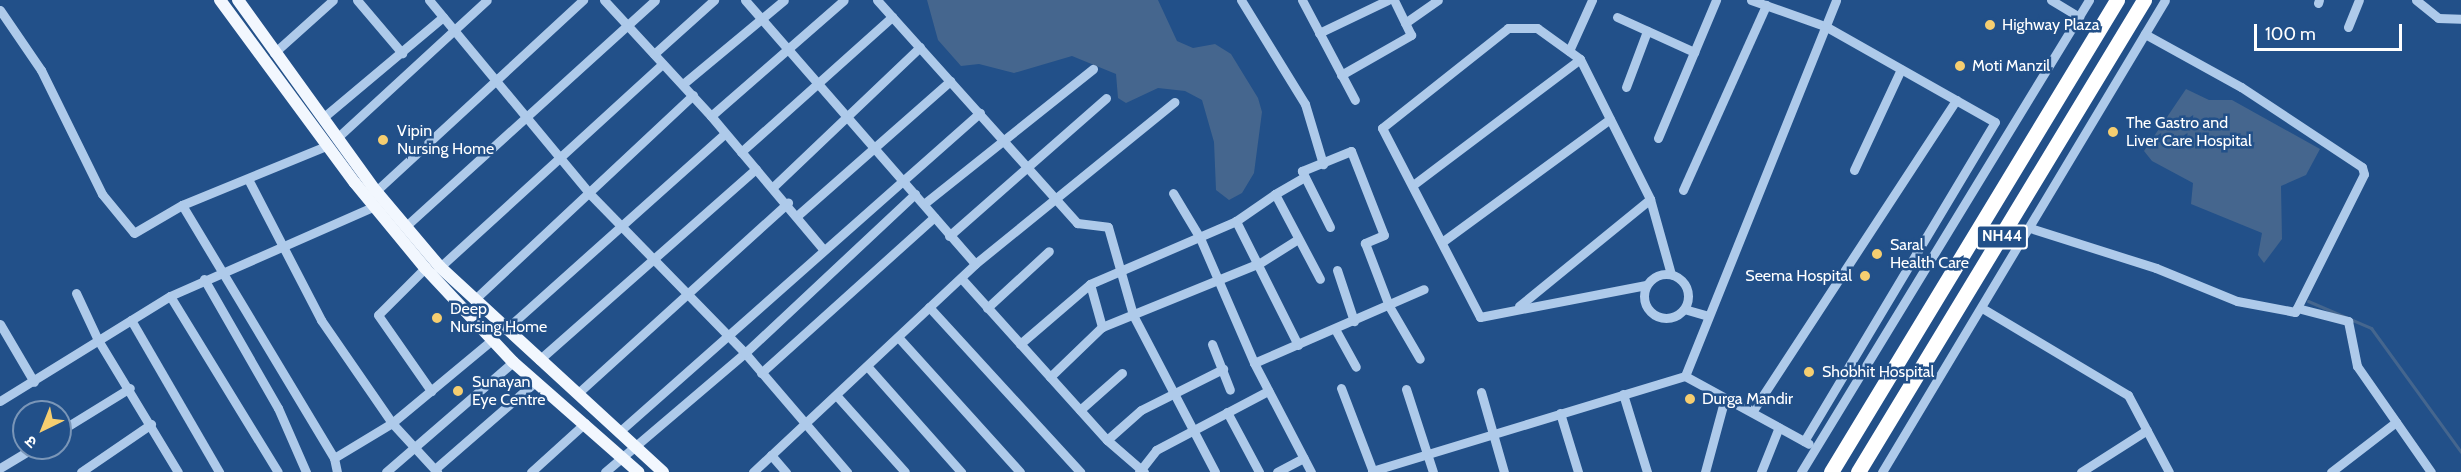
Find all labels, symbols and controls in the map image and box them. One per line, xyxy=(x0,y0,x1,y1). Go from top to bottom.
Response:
scale bar xyxy=(2257,12,2406,50)
place label: Highway Plaza xyxy=(2002,15,2099,35)
marker: Highway Plaza xyxy=(1983,18,1997,32)
text: 100 m xyxy=(2265,23,2316,45)
place label: Moti Manzil xyxy=(1972,56,2050,76)
marker: Moti Manzil xyxy=(1953,59,1967,73)
place label: The Gastro and Liver Care Hospital xyxy=(2126,113,2252,151)
place label: Vipin Nursing Home xyxy=(397,121,494,159)
marker: The Gastro and Liver Care Hospital xyxy=(2104,123,2122,141)
marker: Vipin Nursing Home xyxy=(374,131,392,149)
road number: NH44 xyxy=(1975,225,2029,249)
place label: Saral Health Care xyxy=(1890,235,1969,273)
marker: Saral Health Care xyxy=(1868,245,1886,263)
place label: Seema Hospital xyxy=(1745,266,1852,286)
marker: Seema Hospital xyxy=(1856,267,1874,285)
place label: Deep Nursing Home xyxy=(450,299,547,337)
marker: Deep Nursing Home xyxy=(428,309,446,327)
place label: Shobhit Hospital xyxy=(1822,362,1934,382)
marker: Shobhit Hospital xyxy=(1800,363,1818,381)
place label: Sunayan Eye Centre xyxy=(472,372,545,410)
marker: Sunayan Eye Centre xyxy=(449,382,467,400)
place label: Durga Mandir xyxy=(1702,389,1793,409)
marker: Durga Mandir xyxy=(1683,392,1697,406)
north arrow xyxy=(12,400,72,460)
text: उ xyxy=(21,432,41,452)

